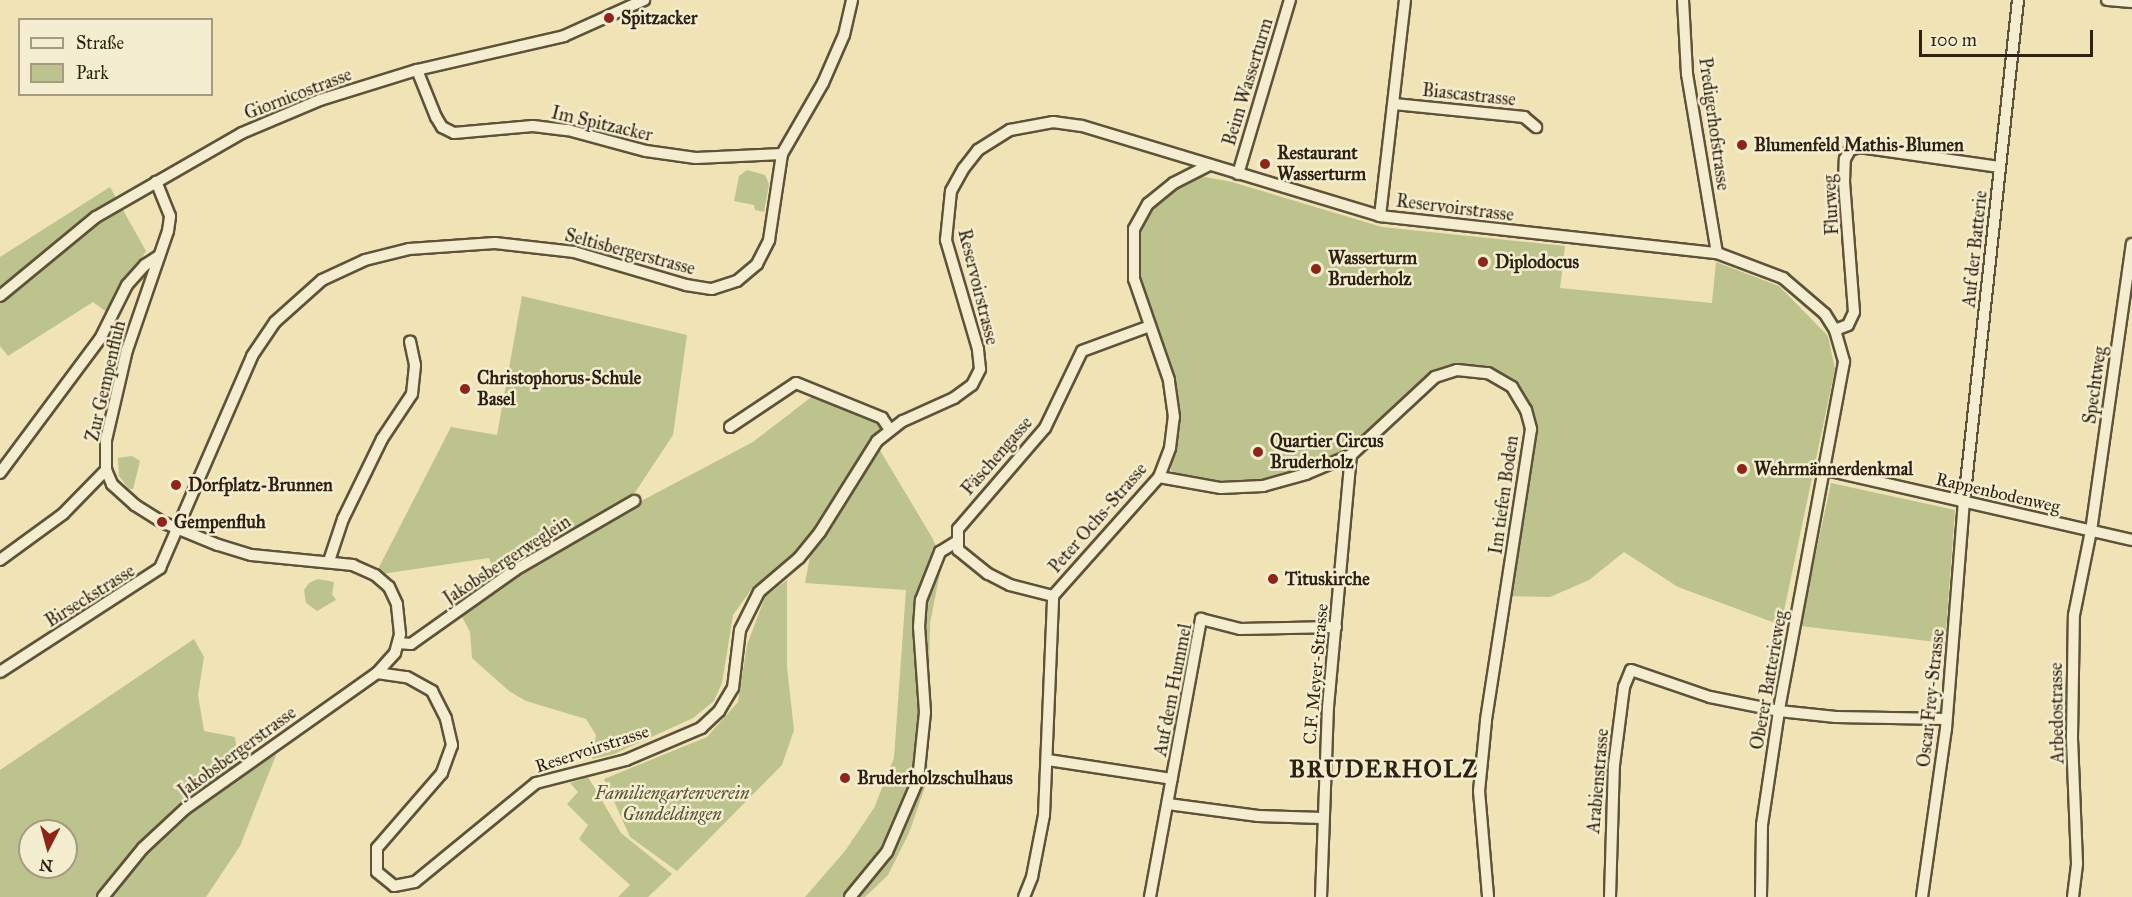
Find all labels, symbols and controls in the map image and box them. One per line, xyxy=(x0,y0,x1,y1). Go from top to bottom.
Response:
place label: Spitzacker xyxy=(621,7,698,29)
marker: Spitzacker xyxy=(602,11,616,25)
street label: Beim Wasserturm xyxy=(1218,16,1278,148)
legend xyxy=(18,18,213,96)
scale bar xyxy=(1922,18,2096,56)
text: 100 m xyxy=(1930,29,1977,51)
text: Straße xyxy=(76,32,124,54)
street label: Predigerhofstrasse xyxy=(1694,56,1734,192)
text: Park xyxy=(76,62,109,84)
street label: Giornicostrasse xyxy=(241,64,355,124)
street label: Biascastrasse xyxy=(1421,79,1517,111)
street label: Im Spitzacker xyxy=(549,102,655,146)
place label: Blumenfeld Mathis-Blumen xyxy=(1754,134,1964,156)
marker: Blumenfeld Mathis-Blumen xyxy=(1735,138,1749,152)
place label: Restaurant Wasserturm xyxy=(1277,143,1366,186)
marker: Restaurant Wasserturm xyxy=(1258,157,1272,171)
street label: Flurweg xyxy=(1819,174,1843,236)
street label: Auf der Batterie xyxy=(1958,189,1992,309)
street label: Reservoirstrasse xyxy=(1395,190,1515,226)
street label: Seltisbergerstrasse xyxy=(562,224,698,280)
street label: Reservoirstrasse xyxy=(953,227,1003,347)
place label: Wasserturm Bruderholz xyxy=(1328,248,1417,290)
place label: Diplodocus xyxy=(1495,251,1579,273)
marker: Diplodocus xyxy=(1476,255,1490,269)
marker: Wasserturm Bruderholz xyxy=(1309,262,1323,276)
street label: Zur Gempenfluh xyxy=(82,319,130,443)
street label: Spechtweg xyxy=(2079,345,2111,425)
place label: Christophorus-Schule Basel xyxy=(477,368,641,410)
marker: Christophorus-Schule Basel xyxy=(458,382,472,396)
street label: Fäschengasse xyxy=(957,412,1037,500)
place label: Quartier Circus Bruderholz xyxy=(1270,431,1384,474)
street label: Im tiefen Boden xyxy=(1485,434,1523,556)
marker: Quartier Circus Bruderholz xyxy=(1251,445,1265,459)
place label: Wehrmännerdenkmal xyxy=(1754,458,1913,480)
street label: Peter Ochs-Strasse xyxy=(1044,459,1152,577)
marker: Wehrmännerdenkmal xyxy=(1735,462,1749,476)
street label: Rappenbodenweg xyxy=(1934,468,2062,518)
place label: Dorfplatz-Brunnen xyxy=(188,474,333,496)
marker: Dorfplatz-Brunnen xyxy=(169,478,183,492)
place label: Gempenfluh xyxy=(174,511,266,533)
street label: Jakobsbergerweglein xyxy=(439,511,575,609)
marker: Gempenfluh xyxy=(155,515,169,529)
street label: Birseckstrasse xyxy=(41,560,139,632)
place label: Tituskirche xyxy=(1285,568,1370,590)
marker: Tituskirche xyxy=(1266,572,1280,586)
street label: C.F. Meyer-Strasse xyxy=(1299,603,1333,745)
street label: Oberer Batterieweg xyxy=(1746,609,1792,751)
street label: Auf dem Hummel xyxy=(1150,622,1196,758)
street label: Oscar Frey-Strasse xyxy=(1913,628,1949,768)
street label: Arbedostrasse xyxy=(2045,662,2069,764)
street label: Jakobsbergerstrasse xyxy=(174,702,300,802)
street label: Reservoirstrasse xyxy=(532,720,652,778)
street label: Arabienstrasse xyxy=(1583,728,1613,834)
district label: BRUDERHOLZ xyxy=(1289,756,1479,784)
place label: Bruderholzschulhaus xyxy=(857,767,1013,789)
marker: Bruderholzschulhaus xyxy=(838,771,852,785)
park label: Familiengartenverein Gundeldingen xyxy=(595,783,749,826)
north arrow xyxy=(18,819,78,879)
text: N xyxy=(39,855,54,876)

